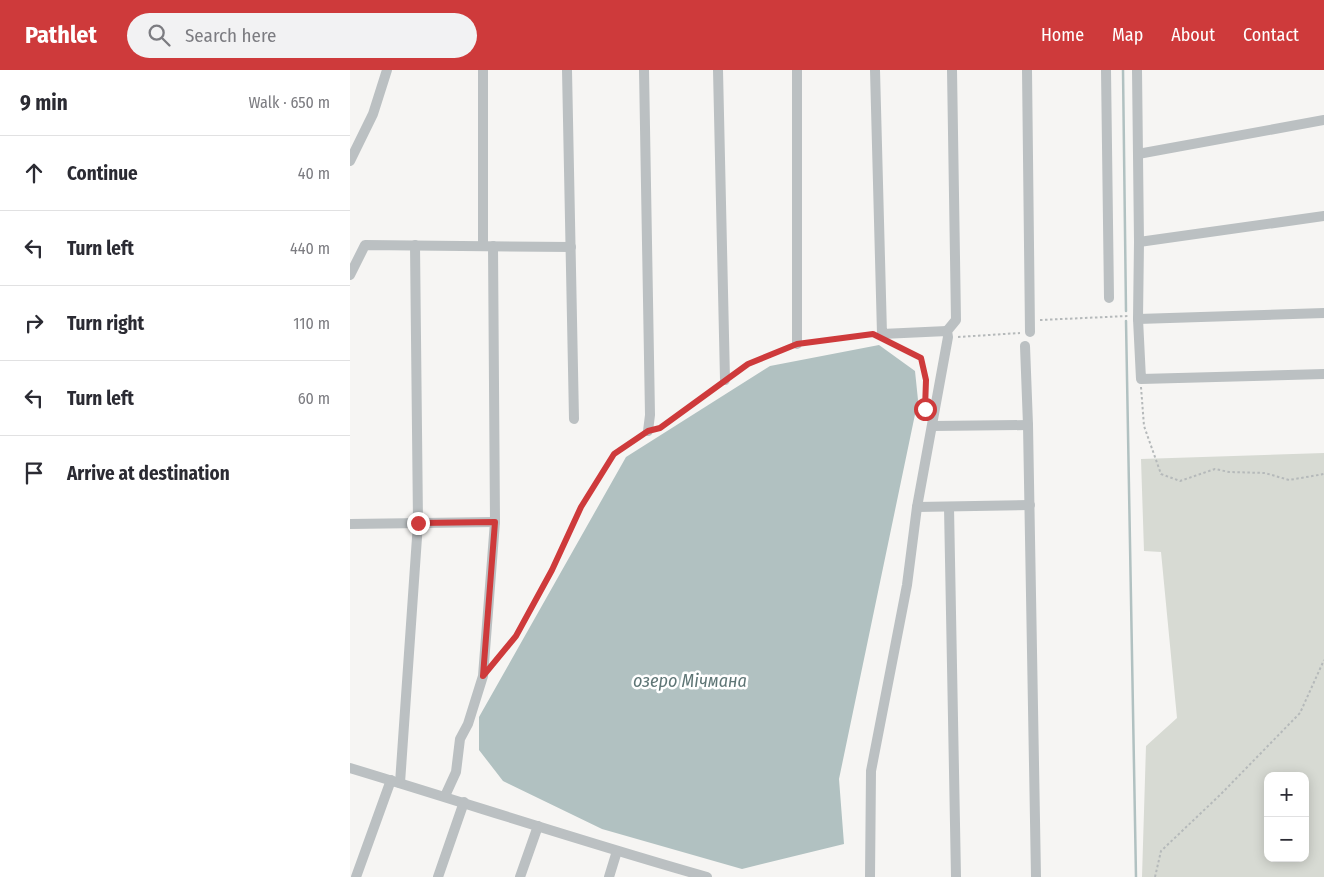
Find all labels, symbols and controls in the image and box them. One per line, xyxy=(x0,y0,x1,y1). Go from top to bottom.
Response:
search box xyxy=(127,13,477,58)
text: Pathlet xyxy=(25,21,97,49)
icon: search xyxy=(145,21,173,49)
text: Search here xyxy=(185,24,276,47)
text: Home xyxy=(1041,24,1084,46)
text: Map xyxy=(1112,24,1143,46)
text: About xyxy=(1171,24,1215,46)
text: Contact xyxy=(1243,24,1299,46)
text: 9 min xyxy=(20,90,68,116)
text: Walk · 650 m xyxy=(249,93,330,112)
icon: ahead xyxy=(20,159,48,187)
text: Continue xyxy=(67,162,138,185)
text: 40 m xyxy=(298,164,330,183)
icon: left xyxy=(20,234,48,262)
text: Turn left xyxy=(67,237,134,260)
text: 440 m xyxy=(290,239,330,258)
icon: right xyxy=(20,309,48,337)
text: Turn right xyxy=(67,312,144,335)
text: 110 m xyxy=(293,314,330,333)
icon: left xyxy=(20,384,48,412)
text: Turn left xyxy=(67,387,134,410)
text: 60 m xyxy=(298,389,330,408)
route start xyxy=(914,398,937,421)
icon: arrive xyxy=(20,459,48,487)
text: Arrive at destination xyxy=(67,462,230,485)
route end xyxy=(407,512,430,535)
water label: озеро Мічмана xyxy=(633,670,747,692)
map controls xyxy=(1264,772,1309,862)
button: + xyxy=(1264,772,1309,817)
button: − xyxy=(1264,817,1309,862)

